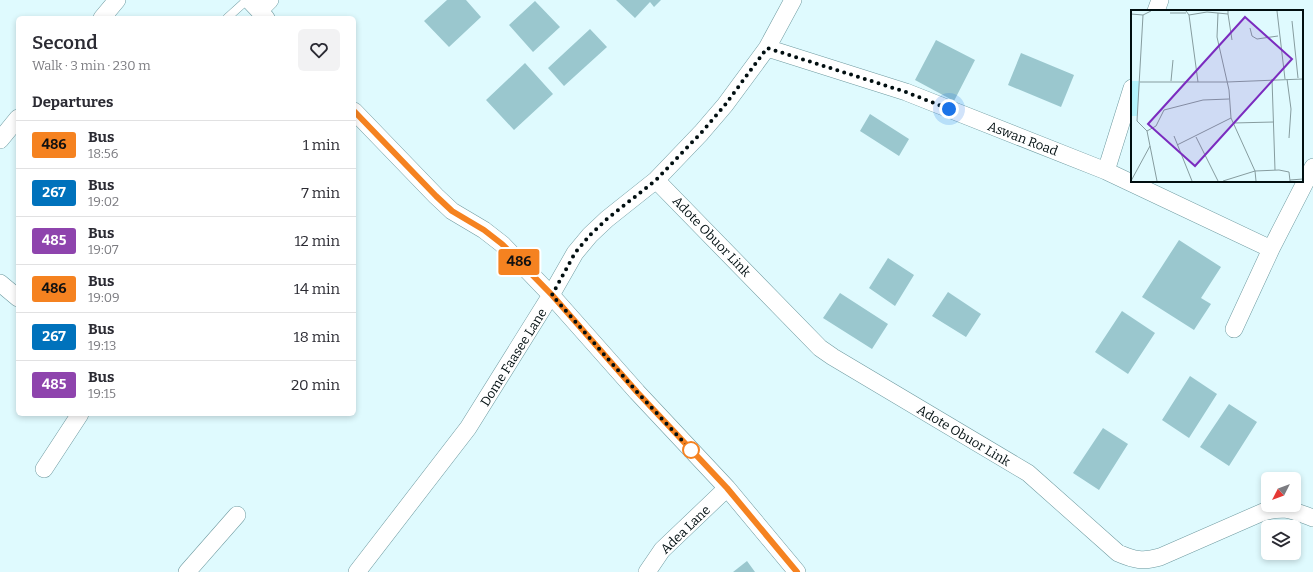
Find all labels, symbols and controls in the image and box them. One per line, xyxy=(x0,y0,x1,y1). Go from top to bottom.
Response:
inset map xyxy=(1131,10,1303,182)
button: heart xyxy=(298,29,340,71)
text: Second xyxy=(32,31,98,54)
text: Walk · 3 min · 230 m xyxy=(32,58,151,73)
text: Departures xyxy=(32,93,113,111)
your location xyxy=(939,99,959,119)
street label: Aswan Road xyxy=(986,118,1060,159)
text: Bus xyxy=(88,128,114,146)
text: 486 xyxy=(41,136,67,153)
text: 1 min xyxy=(303,136,340,154)
text: 18:56 xyxy=(88,146,118,161)
text: Bus xyxy=(88,176,114,194)
text: 267 xyxy=(42,184,66,201)
text: 7 min xyxy=(301,184,340,202)
street label: Adote Obuor Link xyxy=(669,193,754,280)
text: 19:02 xyxy=(88,194,119,209)
text: Bus xyxy=(88,224,114,242)
text: 485 xyxy=(42,232,66,249)
text: 12 min xyxy=(294,232,340,250)
text: 19:07 xyxy=(88,242,119,257)
line badge: 486 xyxy=(496,249,542,275)
text: 486 xyxy=(506,253,532,270)
text: Bus xyxy=(88,272,114,290)
text: 486 xyxy=(41,280,67,297)
text: 14 min xyxy=(294,280,340,298)
text: 19:09 xyxy=(88,290,120,305)
street label: Dome Faasee Lane xyxy=(477,306,550,409)
text: Bus xyxy=(88,320,114,338)
text: 267 xyxy=(42,328,66,345)
text: 18 min xyxy=(294,328,340,346)
text: 19:13 xyxy=(88,338,116,353)
text: Bus xyxy=(88,368,114,386)
text: 485 xyxy=(42,376,66,393)
text: 20 min xyxy=(291,376,340,394)
text: 19:15 xyxy=(88,386,116,401)
street label: Adote Obuor Link xyxy=(915,402,1014,469)
unlabelled marker xyxy=(682,441,700,459)
north arrow xyxy=(1261,472,1301,512)
map controls xyxy=(1261,472,1301,560)
street label: Adea Lane xyxy=(657,502,713,557)
button: layers xyxy=(1261,520,1301,560)

